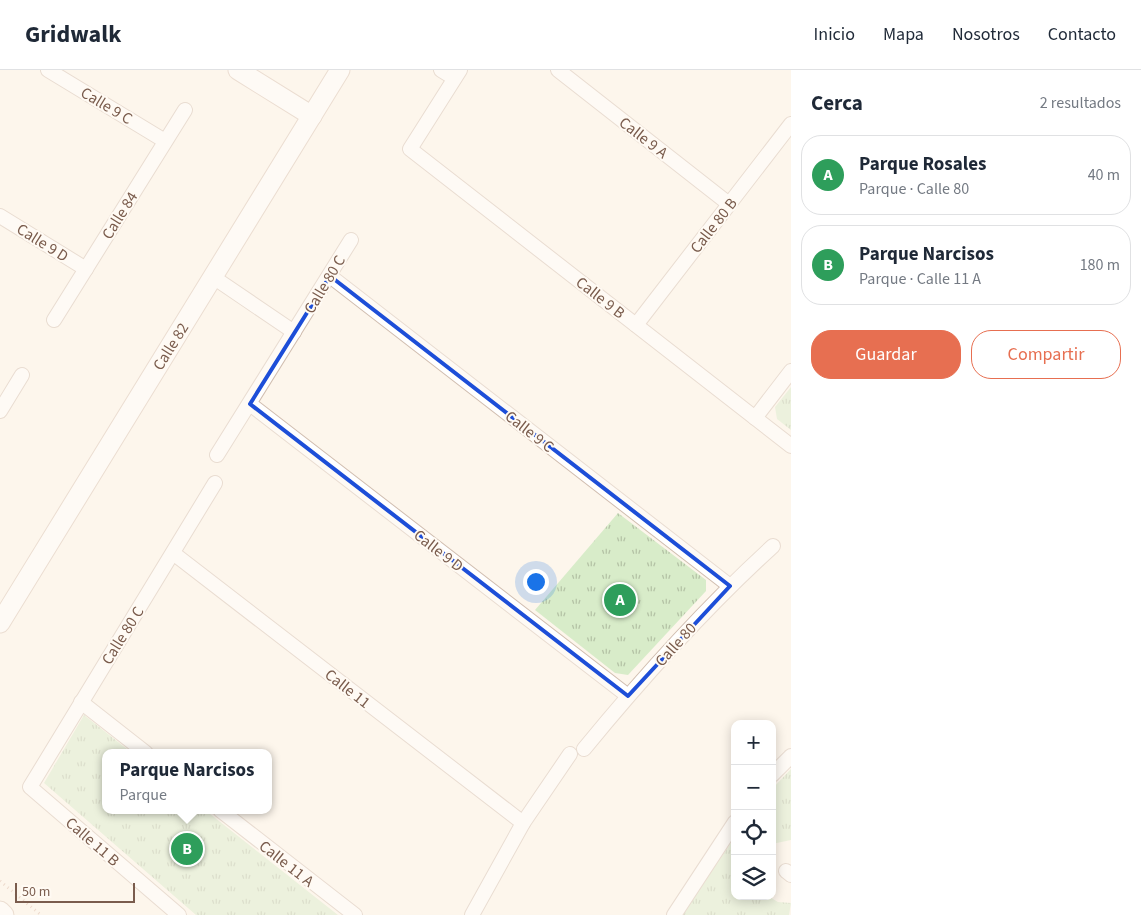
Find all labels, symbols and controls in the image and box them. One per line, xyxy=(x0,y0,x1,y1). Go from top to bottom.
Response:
text: Gridwalk xyxy=(25,17,121,52)
text: Inicio xyxy=(814,22,855,47)
text: Mapa xyxy=(883,22,924,47)
text: Nosotros xyxy=(952,22,1020,47)
text: Contacto xyxy=(1048,22,1116,47)
street label: Calle 9 C xyxy=(76,82,136,130)
text: Cerca xyxy=(811,88,863,118)
text: 2 resultados xyxy=(1040,92,1121,114)
street label: Calle 9 A xyxy=(614,112,673,164)
text: Parque Rosales xyxy=(859,151,986,178)
text: A xyxy=(823,164,833,186)
text: 40 m xyxy=(1088,164,1120,186)
text: Parque · Calle 80 xyxy=(859,178,969,200)
street label: Calle 84 xyxy=(97,187,143,244)
street label: Calle 80 B xyxy=(685,193,742,258)
street label: Calle 9 D xyxy=(12,218,73,267)
text: Parque Narcisos xyxy=(859,241,994,268)
street label: Calle 80 C xyxy=(299,251,351,318)
text: B xyxy=(823,254,833,276)
text: 180 m xyxy=(1080,254,1120,276)
text: Parque · Calle 11 A xyxy=(859,268,981,290)
street label: Calle 9 B xyxy=(571,272,630,324)
street label: Calle 82 xyxy=(148,318,194,375)
button: Guardar xyxy=(811,330,961,379)
button: Compartir xyxy=(971,330,1121,379)
street label: Calle 9 C xyxy=(500,406,559,458)
street label: Calle 9 D xyxy=(409,524,468,577)
your location xyxy=(523,569,549,595)
pin: A xyxy=(604,581,636,619)
street label: Calle 80 C xyxy=(96,602,149,669)
street label: Calle 80 xyxy=(650,618,701,672)
street label: Calle 11 xyxy=(320,664,375,714)
map controls xyxy=(731,720,776,900)
button: + xyxy=(731,720,776,765)
popup xyxy=(102,749,272,814)
text: Parque Narcisos xyxy=(120,757,254,784)
button: − xyxy=(731,765,776,810)
text: Parque xyxy=(120,784,167,806)
button: locate xyxy=(731,810,776,855)
street label: Calle 11 B xyxy=(61,812,124,871)
pin: B xyxy=(171,830,203,868)
street label: Calle 11 A xyxy=(254,835,319,892)
button: layers xyxy=(731,855,776,900)
scale bar xyxy=(15,880,135,903)
text: 50 m xyxy=(22,882,50,902)

